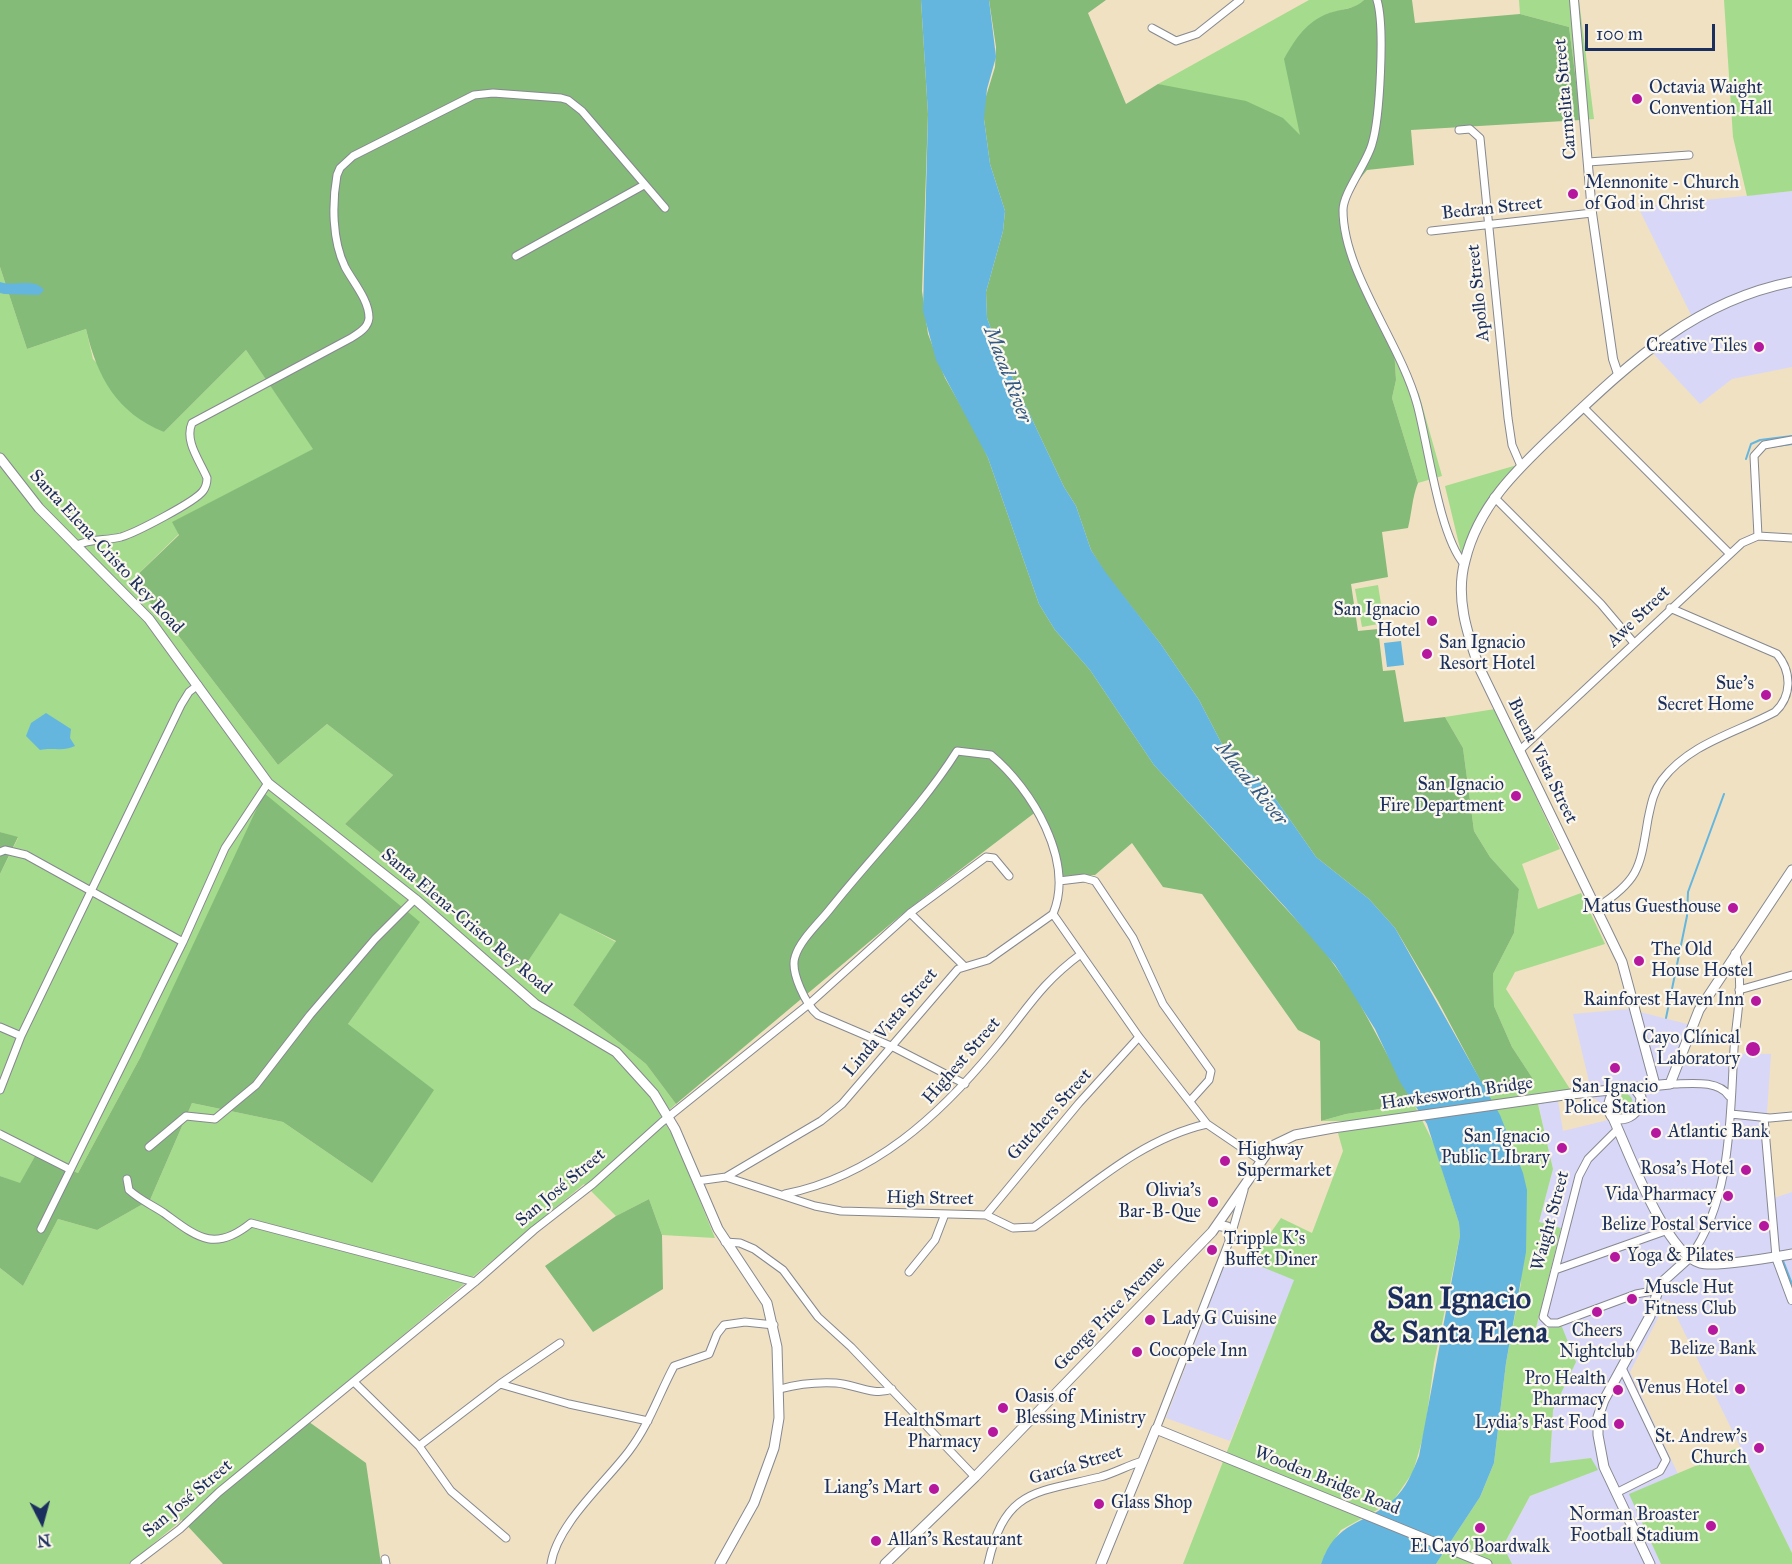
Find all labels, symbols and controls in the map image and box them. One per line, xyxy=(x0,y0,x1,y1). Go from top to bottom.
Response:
scale bar xyxy=(1588,12,1718,50)
text: 100 m xyxy=(1596,23,1643,45)
street label: Carmelita Street xyxy=(1550,38,1582,160)
place label: Octavia Waight Convention Hall xyxy=(1649,78,1772,121)
marker: Octavia Waight Convention Hall xyxy=(1630,92,1644,106)
place label: Mennonite - Church of God in Christ xyxy=(1585,173,1739,216)
marker: Mennonite - Church of God in Christ xyxy=(1566,187,1580,201)
street label: Bedran Street xyxy=(1441,193,1543,225)
street label: Apollo Street xyxy=(1463,243,1495,343)
water label: Macal River xyxy=(978,324,1036,426)
place label: Creative Tiles xyxy=(1646,336,1747,358)
marker: Creative Tiles xyxy=(1752,340,1766,354)
street label: Santa Elena-Cristo Rey Road xyxy=(24,466,188,638)
street label: Awe Street xyxy=(1603,582,1675,652)
place label: San Ignacio Hotel xyxy=(1334,600,1420,642)
marker: San Ignacio Hotel xyxy=(1425,614,1439,628)
place label: San Ignacio Resort Hotel xyxy=(1439,633,1535,676)
marker: San Ignacio Resort Hotel xyxy=(1420,647,1434,661)
place label: Sue's Secret Home xyxy=(1657,674,1754,716)
marker: Sue's Secret Home xyxy=(1759,688,1773,702)
street label: Buena Vista Street xyxy=(1502,695,1582,827)
water label: Macal River xyxy=(1210,737,1292,831)
place label: San Ignacio Fire Department xyxy=(1379,775,1504,818)
marker: San Ignacio Fire Department xyxy=(1509,789,1523,803)
street label: Santa Elena-Cristo Rey Road xyxy=(376,844,556,1000)
place label: Matus Guesthouse xyxy=(1582,897,1721,919)
marker: Matus Guesthouse xyxy=(1726,901,1740,915)
place label: The Old House Hostel xyxy=(1651,940,1753,982)
marker: The Old House Hostel xyxy=(1632,954,1646,968)
street label: Linda Vista Street xyxy=(839,964,943,1082)
place label: Rainforest Haven Inn xyxy=(1583,990,1744,1012)
marker: Rainforest Haven Inn xyxy=(1749,994,1763,1008)
street label: Highest Street xyxy=(918,1013,1006,1109)
place label: Cayo Clínical Laboratory xyxy=(1642,1028,1740,1070)
marker: Cayo Clínical Laboratory xyxy=(1744,1040,1762,1058)
marker: San Ignacio Police Station xyxy=(1608,1061,1622,1075)
street label: Gutchers Street xyxy=(1003,1065,1097,1165)
street label: Hawkesworth Bridge xyxy=(1380,1073,1534,1115)
place label: San Ignacio Police Station xyxy=(1564,1077,1666,1120)
place label: Atlantic Bank xyxy=(1668,1122,1769,1144)
marker: Atlantic Bank xyxy=(1649,1126,1663,1140)
place label: San Ignacio Public LIbrary xyxy=(1441,1127,1550,1170)
place label: Highway Supermarket xyxy=(1237,1140,1332,1182)
marker: San Ignacio Public LIbrary xyxy=(1555,1141,1569,1155)
street label: San José Street xyxy=(512,1144,610,1232)
marker: Highway Supermarket xyxy=(1218,1154,1232,1168)
place label: Rosa's Hotel xyxy=(1640,1159,1734,1181)
marker: Rosa's Hotel xyxy=(1739,1163,1753,1177)
street label: Waight Street xyxy=(1527,1169,1575,1273)
place label: Olivia's Bar-B-Que xyxy=(1118,1181,1201,1224)
place label: Vida Pharmacy xyxy=(1605,1185,1716,1207)
street label: High Street xyxy=(886,1187,974,1211)
marker: Vida Pharmacy xyxy=(1721,1189,1735,1203)
marker: Olivia's Bar-B-Que xyxy=(1206,1195,1220,1209)
place label: Belize Postal Service xyxy=(1601,1215,1752,1237)
marker: Belize Postal Service xyxy=(1757,1219,1771,1233)
place label: Tripple K's Buffet Diner xyxy=(1224,1229,1317,1272)
marker: Tripple K's Buffet Diner xyxy=(1205,1243,1219,1257)
place label: Yoga & Pilates xyxy=(1627,1246,1734,1268)
marker: Yoga & Pilates xyxy=(1608,1250,1622,1264)
street label: George Price Avenue xyxy=(1050,1252,1170,1376)
place label: Muscle Hut Fitness Club xyxy=(1644,1278,1737,1320)
district label: San Ignacio & Santa Elena xyxy=(1370,1283,1548,1354)
marker: Muscle Hut Fitness Club xyxy=(1625,1292,1639,1306)
marker: Cheers Nightclub xyxy=(1590,1305,1604,1319)
place label: Lady G Cuisine xyxy=(1162,1309,1277,1331)
marker: Lady G Cuisine xyxy=(1143,1313,1157,1327)
place label: Cheers Nightclub xyxy=(1559,1321,1635,1364)
marker: Belize Bank xyxy=(1706,1323,1720,1337)
place label: Belize Bank xyxy=(1670,1339,1756,1361)
place label: Cocopele Inn xyxy=(1149,1341,1247,1363)
marker: Cocopele Inn xyxy=(1130,1345,1144,1359)
place label: Pro Health Pharmacy xyxy=(1524,1369,1606,1412)
place label: Venus Hotel xyxy=(1636,1378,1728,1400)
marker: Venus Hotel xyxy=(1733,1382,1747,1396)
marker: Pro Health Pharmacy xyxy=(1611,1383,1625,1397)
place label: Oasis of Blessing Ministry xyxy=(1015,1387,1146,1430)
marker: Oasis of Blessing Ministry xyxy=(996,1401,1010,1415)
place label: HealthSmart Pharmacy xyxy=(883,1411,981,1454)
place label: Lydia's Fast Food xyxy=(1475,1413,1607,1435)
marker: Lydia's Fast Food xyxy=(1612,1417,1626,1431)
marker: HealthSmart Pharmacy xyxy=(986,1425,1000,1439)
place label: St. Andrew's Church xyxy=(1655,1427,1747,1470)
marker: St. Andrew's Church xyxy=(1752,1441,1766,1455)
street label: García Street xyxy=(1027,1442,1125,1490)
street label: Wooden Bridge Road xyxy=(1251,1442,1403,1520)
street label: San José Street xyxy=(139,1455,237,1543)
place label: Liang's Mart xyxy=(824,1478,922,1500)
marker: Liang's Mart xyxy=(927,1482,941,1496)
north arrow xyxy=(12,1492,72,1552)
place label: Glass Shop xyxy=(1111,1493,1192,1515)
marker: Glass Shop xyxy=(1092,1497,1106,1511)
place label: Norman Broaster Football Stadium xyxy=(1569,1505,1699,1547)
marker: Norman Broaster Football Stadium xyxy=(1704,1519,1718,1533)
marker: El Cayó Boardwalk xyxy=(1473,1521,1487,1535)
text: N xyxy=(36,1530,52,1551)
place label: Allan's Restaurant xyxy=(888,1530,1023,1552)
marker: Allan's Restaurant xyxy=(869,1534,883,1548)
place label: El Cayó Boardwalk xyxy=(1410,1537,1550,1559)

